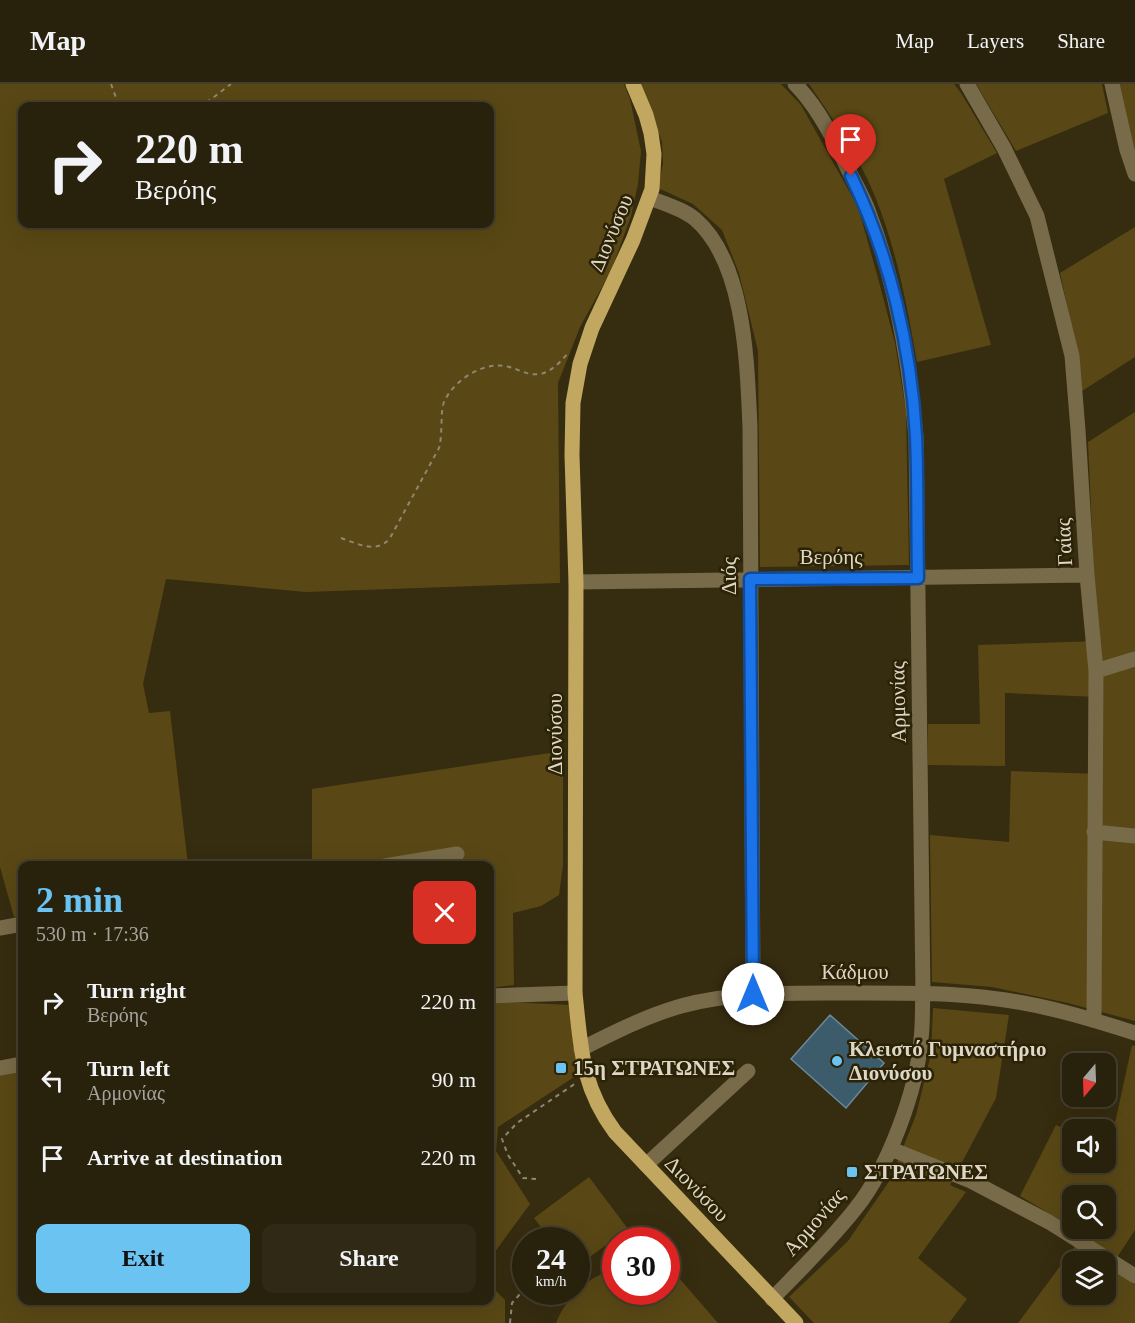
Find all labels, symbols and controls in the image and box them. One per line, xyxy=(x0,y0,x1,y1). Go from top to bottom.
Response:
text: Map xyxy=(30,25,86,56)
text: Map xyxy=(896,29,934,53)
text: Layers xyxy=(967,29,1024,53)
text: Share xyxy=(1057,29,1105,53)
pin xyxy=(825,114,876,176)
icon: arrive xyxy=(834,123,867,156)
icon: right xyxy=(36,126,114,204)
text: 220 m xyxy=(135,126,244,172)
text: Βερόης xyxy=(135,175,216,205)
street label: Διονύσου xyxy=(584,191,638,275)
street label: Γαίας xyxy=(1051,517,1077,567)
street label: Βερόης xyxy=(799,545,863,569)
street label: Διός xyxy=(717,556,741,595)
street label: Αρμονίας xyxy=(885,660,911,743)
street label: Διονύσου xyxy=(543,693,567,775)
text: 2 min xyxy=(36,880,123,920)
button: close xyxy=(413,881,476,944)
text: 530 m · 17:36 xyxy=(36,923,149,945)
street label: Κάδμου xyxy=(821,960,889,984)
position arrow xyxy=(721,962,785,1026)
text: Turn right xyxy=(87,978,186,1003)
icon: right xyxy=(36,986,69,1019)
text: 220 m xyxy=(420,989,476,1014)
text: Βερόης xyxy=(87,1004,147,1026)
place label: Κλειστό Γυμναστήριο Διονύσου xyxy=(849,1037,1047,1085)
north arrow xyxy=(1062,1053,1116,1107)
map controls xyxy=(1062,1053,1116,1305)
marker: Κλειστό Γυμναστήριο Διονύσου xyxy=(830,1054,844,1068)
text: Turn left xyxy=(87,1056,170,1081)
place label: 15η ΣΤΡΑΤΩΝΕΣ xyxy=(573,1056,735,1080)
marker: 15η ΣΤΡΑΤΩΝΕΣ xyxy=(554,1061,568,1075)
icon: left xyxy=(36,1064,69,1097)
text: 90 m xyxy=(431,1067,476,1092)
text: Αρμονίας xyxy=(87,1082,165,1104)
button: sound xyxy=(1062,1119,1116,1173)
icon: arrive xyxy=(36,1142,69,1175)
text: Arrive at destination xyxy=(87,1145,283,1170)
text: 220 m xyxy=(420,1145,476,1170)
street label: Διονύσου xyxy=(660,1151,734,1227)
place label: ΣΤΡΑΤΩΝΕΣ xyxy=(864,1160,988,1184)
marker: ΣΤΡΑΤΩΝΕΣ xyxy=(845,1165,859,1179)
street label: Αρμονίας xyxy=(778,1183,850,1261)
button: search xyxy=(1062,1185,1116,1239)
button: Exit xyxy=(36,1224,250,1293)
button: Share xyxy=(262,1224,476,1293)
speed limit sign: 30 xyxy=(602,1227,680,1305)
text: 24 xyxy=(536,1242,566,1275)
button: layers xyxy=(1062,1251,1116,1305)
text: km/h xyxy=(536,1273,566,1289)

